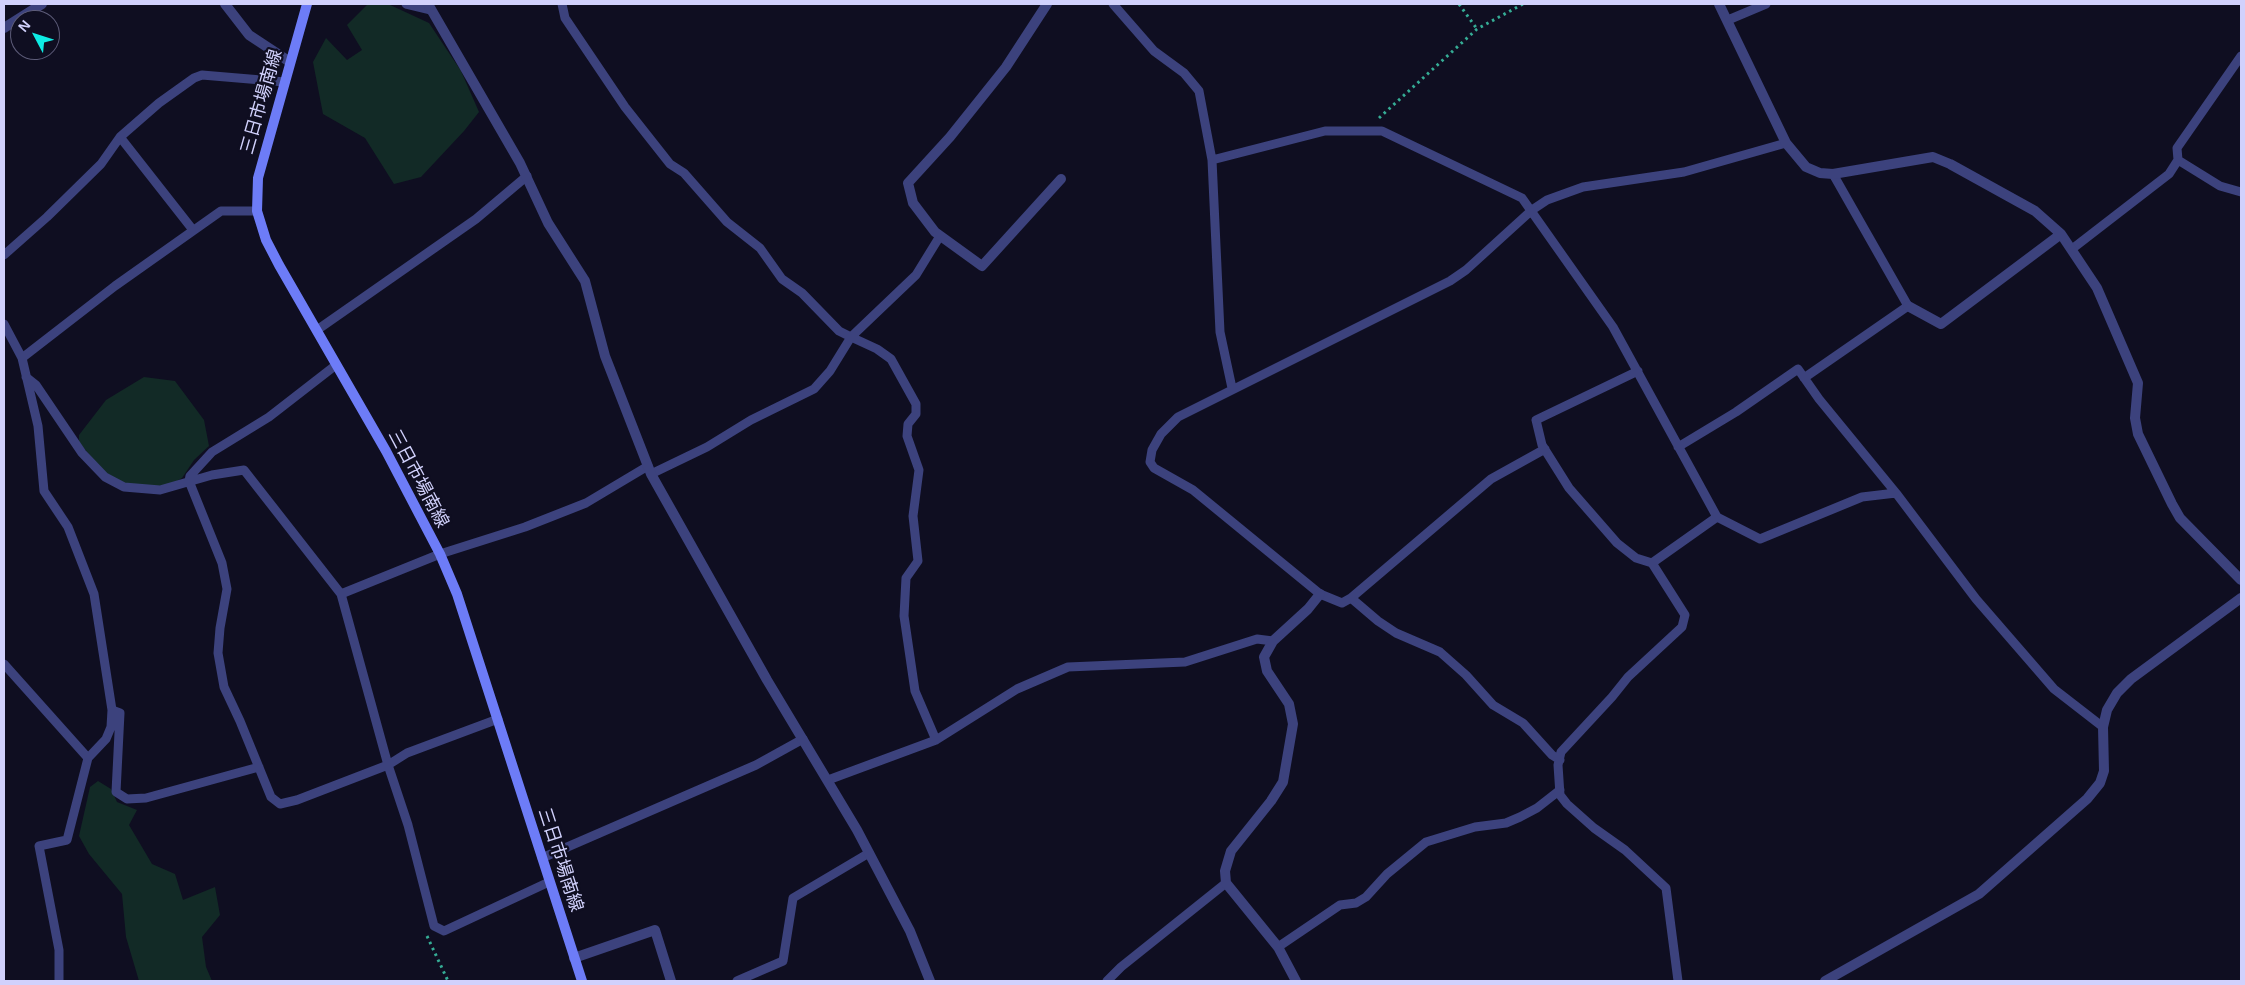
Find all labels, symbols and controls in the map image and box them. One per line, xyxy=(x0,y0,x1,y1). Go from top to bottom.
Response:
north arrow xyxy=(10,10,60,60)
text: N xyxy=(15,17,34,35)
street label: 三日市場南線 xyxy=(237,47,287,157)
street label: 三日市場南線 xyxy=(383,426,453,532)
street label: 三日市場南線 xyxy=(533,805,587,915)

